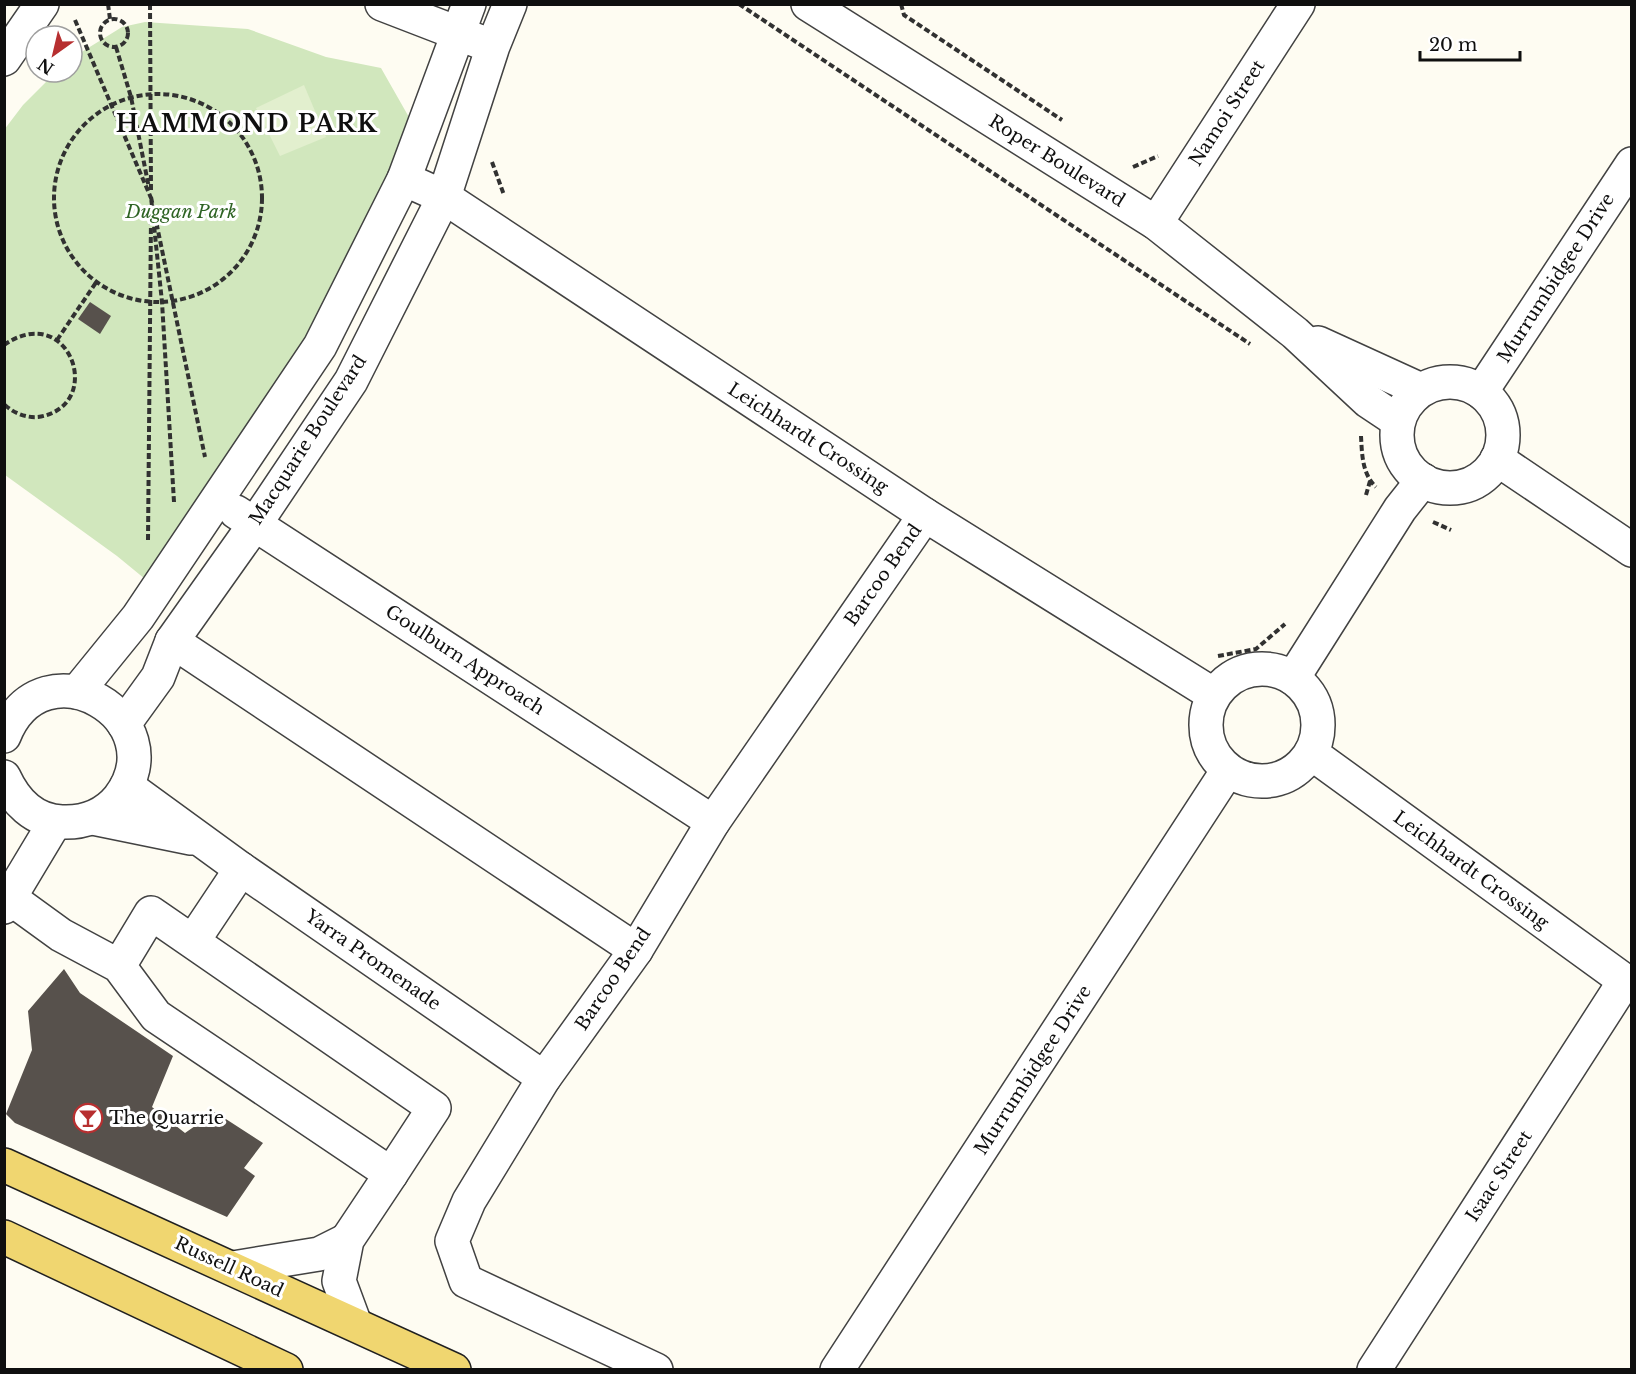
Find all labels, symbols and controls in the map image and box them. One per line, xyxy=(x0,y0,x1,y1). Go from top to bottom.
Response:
north arrow xyxy=(24,24,84,84)
scale bar xyxy=(1420,24,1520,62)
text: 20 m xyxy=(1429,34,1477,56)
text: N xyxy=(34,54,57,79)
street label: Namoi Street xyxy=(1185,56,1270,170)
district label: HAMMOND PARK xyxy=(116,109,378,138)
street label: Roper Boulevard xyxy=(985,110,1129,212)
street label: Murrumbidgee Drive xyxy=(1493,189,1619,367)
park label: Duggan Park xyxy=(125,201,236,223)
street label: Macquarie Boulevard xyxy=(245,351,371,529)
street label: Leichhardt Crossing xyxy=(724,378,892,498)
street label: Barcoo Bend xyxy=(840,520,926,630)
street label: Goulburn Approach xyxy=(381,600,549,720)
street label: Leichhardt Crossing xyxy=(1389,806,1553,934)
street label: Yarra Promenade xyxy=(300,904,445,1015)
street label: Barcoo Bend xyxy=(571,923,655,1035)
street label: Murrumbidgee Drive xyxy=(970,981,1096,1159)
bar icon: The Quarrie xyxy=(72,1102,104,1134)
place label: The Quarrie xyxy=(109,1107,224,1129)
street label: Isaac Street xyxy=(1461,1126,1537,1226)
street label: Russell Road xyxy=(171,1232,287,1302)

